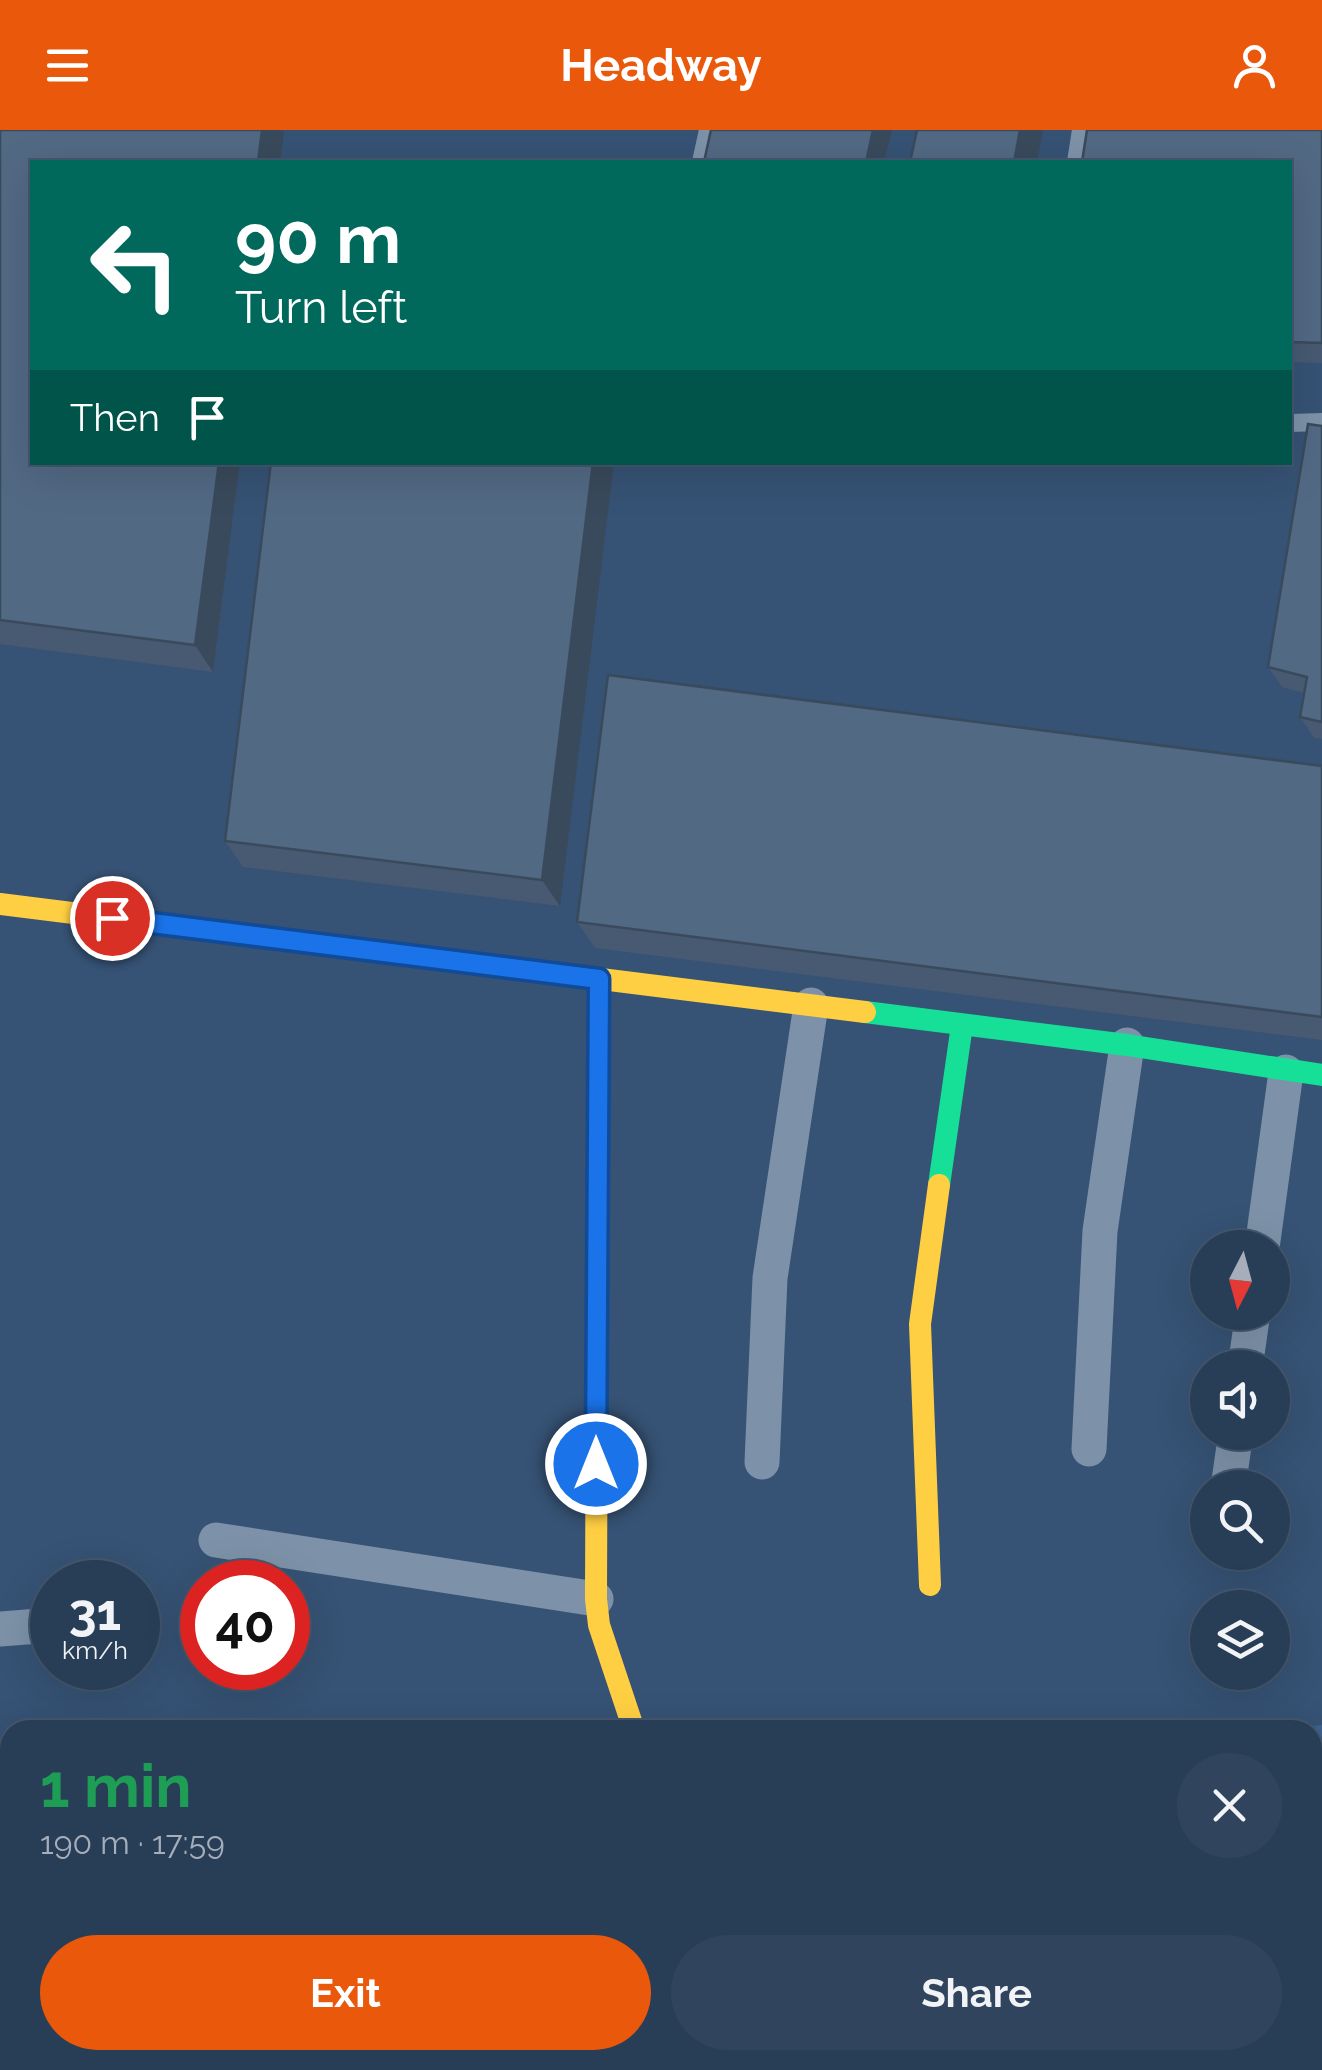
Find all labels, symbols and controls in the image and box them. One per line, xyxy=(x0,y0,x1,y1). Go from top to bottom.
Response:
icon: menu xyxy=(40,38,95,93)
icon: person xyxy=(1227,38,1282,93)
text: Headway xyxy=(560,39,762,92)
text: 90 m xyxy=(235,197,401,279)
icon: left xyxy=(70,200,200,330)
text: Turn left xyxy=(235,281,407,334)
icon: arrive xyxy=(180,390,235,445)
text: Then xyxy=(70,395,160,440)
pin xyxy=(70,876,155,961)
icon: arrive xyxy=(85,891,140,946)
north arrow xyxy=(1190,1230,1290,1330)
map controls xyxy=(1190,1230,1290,1690)
button: sound xyxy=(1190,1350,1290,1450)
position arrow xyxy=(544,1412,648,1516)
button: search xyxy=(1190,1470,1290,1570)
speed limit sign: 40 xyxy=(180,1560,310,1690)
text: 31 xyxy=(69,1583,121,1642)
button: layers xyxy=(1190,1590,1290,1690)
text: km/h xyxy=(62,1635,128,1665)
text: 1 min xyxy=(40,1751,191,1821)
button: close xyxy=(1177,1753,1282,1858)
text: 190 m · 17:59 xyxy=(40,1824,225,1861)
button: Exit xyxy=(40,1935,651,2050)
button: Share xyxy=(671,1935,1282,2050)

